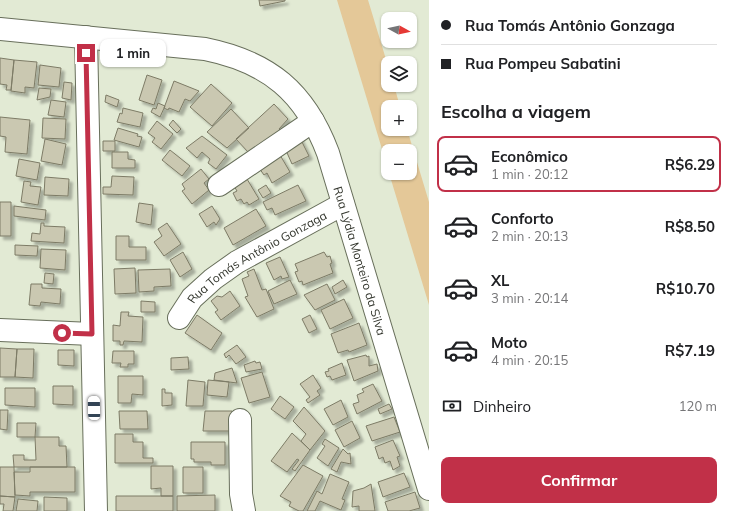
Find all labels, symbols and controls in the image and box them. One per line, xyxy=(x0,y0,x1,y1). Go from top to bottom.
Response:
north arrow xyxy=(381,12,417,48)
map controls xyxy=(381,12,417,180)
text: Rua Tomás Antônio Gonzaga xyxy=(465,16,675,35)
callout: 1 min xyxy=(100,39,166,67)
route end xyxy=(77,44,95,62)
text: 1 min xyxy=(116,45,150,61)
text: Rua Pompeu Sabatini xyxy=(465,54,621,73)
button: layers xyxy=(381,56,417,92)
button: + xyxy=(381,100,417,136)
text: Escolha a viagem xyxy=(441,100,591,123)
button: − xyxy=(381,144,417,180)
icon: car xyxy=(443,146,479,182)
text: Econômico xyxy=(491,147,568,166)
text: R$6.29 xyxy=(665,155,715,174)
text: 1 min · 20:12 xyxy=(491,166,568,182)
street label: Rua Lýdia Monteiro da Silva xyxy=(331,184,390,337)
street label: Rua Tomás Antônio Gonzaga xyxy=(183,207,329,306)
icon: car xyxy=(443,208,479,244)
text: Conforto xyxy=(491,209,554,228)
text: R$8.50 xyxy=(665,217,715,236)
text: 2 min · 20:13 xyxy=(491,228,568,244)
icon: car xyxy=(443,270,479,306)
text: XL xyxy=(491,271,509,290)
text: R$10.70 xyxy=(656,279,715,298)
text: 3 min · 20:14 xyxy=(491,290,568,306)
route start xyxy=(53,324,71,342)
icon: car xyxy=(443,332,479,368)
text: Moto xyxy=(491,333,527,352)
text: R$7.19 xyxy=(665,341,715,360)
text: 4 min · 20:15 xyxy=(491,352,568,368)
icon: cash xyxy=(441,395,463,417)
car xyxy=(88,396,100,420)
text: Dinheiro xyxy=(473,397,531,416)
text: 120 m xyxy=(679,398,717,414)
button: Confirmar xyxy=(441,457,717,503)

